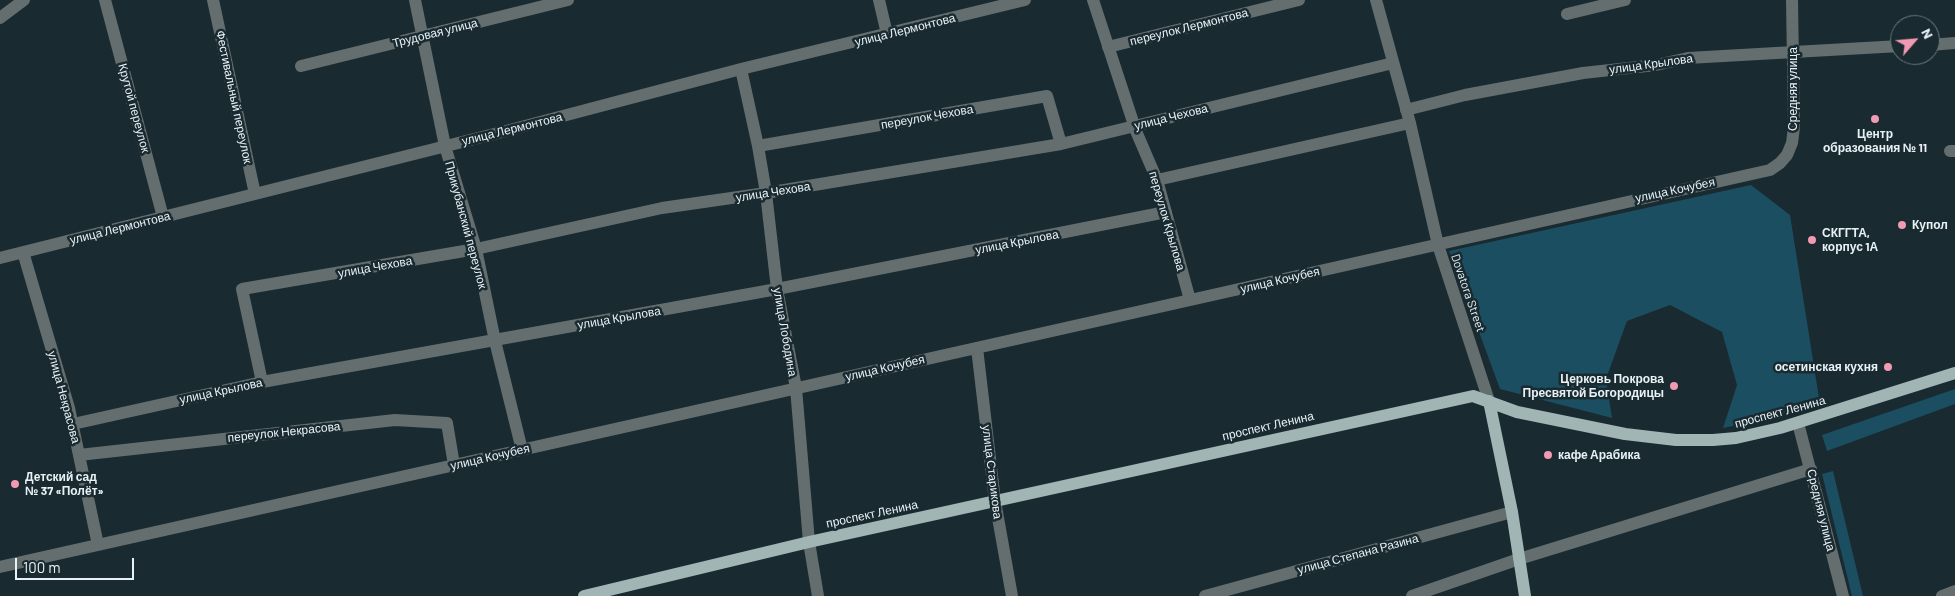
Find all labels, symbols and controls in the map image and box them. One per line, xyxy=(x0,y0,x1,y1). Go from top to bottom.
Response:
street label: переулок Лермонтова xyxy=(1128,5,1250,49)
street label: улица Лермонтова xyxy=(853,11,957,49)
street label: Трудовая улица xyxy=(391,15,479,51)
north arrow xyxy=(1890,15,1940,65)
text: N xyxy=(1918,25,1938,41)
street label: Фестивальный переулок xyxy=(213,29,255,165)
street label: Средняя улица xyxy=(1786,47,1800,131)
street label: улица Крылова xyxy=(1608,51,1694,77)
street label: Крутой переулок xyxy=(115,62,153,154)
street label: улица Чехова xyxy=(1133,101,1209,133)
street label: переулок Чехова xyxy=(880,102,974,132)
street label: улица Лермонтова xyxy=(460,110,564,148)
marker: Центр образования № 11 xyxy=(1869,113,1881,125)
place label: Центр образования № 11 xyxy=(1823,127,1927,155)
street label: Прикубанский переулок xyxy=(442,160,490,290)
street label: переулок Крылова xyxy=(1146,170,1188,272)
street label: улица Кочубея xyxy=(1634,175,1716,205)
street label: улица Чехова xyxy=(735,179,811,205)
street label: улица Лермонтова xyxy=(68,209,172,247)
place label: Купол xyxy=(1912,218,1948,232)
marker: Купол xyxy=(1896,219,1908,231)
place label: СКГГТА, корпус 1А xyxy=(1822,226,1878,254)
street label: улица Крылова xyxy=(974,227,1060,257)
marker: СКГГТА, корпус 1А xyxy=(1806,234,1818,246)
street label: Dovatora Street xyxy=(1448,252,1488,334)
street label: улица Чехова xyxy=(337,253,413,281)
street label: улица Кочубея xyxy=(1239,264,1321,296)
street label: улица Лободина xyxy=(770,286,800,378)
street label: улица Крылова xyxy=(576,304,662,332)
street label: улица Некрасова xyxy=(45,349,83,445)
street label: улица Кочубея xyxy=(844,352,926,384)
place label: осетинская кухня xyxy=(1775,360,1878,374)
marker: осетинская кухня xyxy=(1882,361,1894,373)
place label: Церковь Покрова Пресвятой Богородицы xyxy=(1523,372,1664,400)
street label: улица Крылова xyxy=(178,375,264,407)
marker: Церковь Покрова Пресвятой Богородицы xyxy=(1668,380,1680,392)
street label: проспект Ленина xyxy=(1733,393,1827,431)
street label: проспект Ленина xyxy=(1221,408,1315,444)
street label: переулок Некрасова xyxy=(227,419,341,445)
street label: улица Старикова xyxy=(979,424,1005,520)
street label: улица Кочубея xyxy=(449,441,531,473)
place label: кафе Арабика xyxy=(1558,448,1640,462)
marker: кафе Арабика xyxy=(1542,449,1554,461)
street label: Средняя улица xyxy=(1804,468,1838,552)
place label: Детский сад № 37 «Полёт» xyxy=(25,470,104,498)
marker: Детский сад № 37 «Полёт» xyxy=(9,478,21,490)
street label: проспект Ленина xyxy=(825,497,919,531)
street label: улица Степана Разина xyxy=(1296,531,1420,577)
scale bar xyxy=(18,548,136,580)
text: 100 m xyxy=(23,558,61,576)

